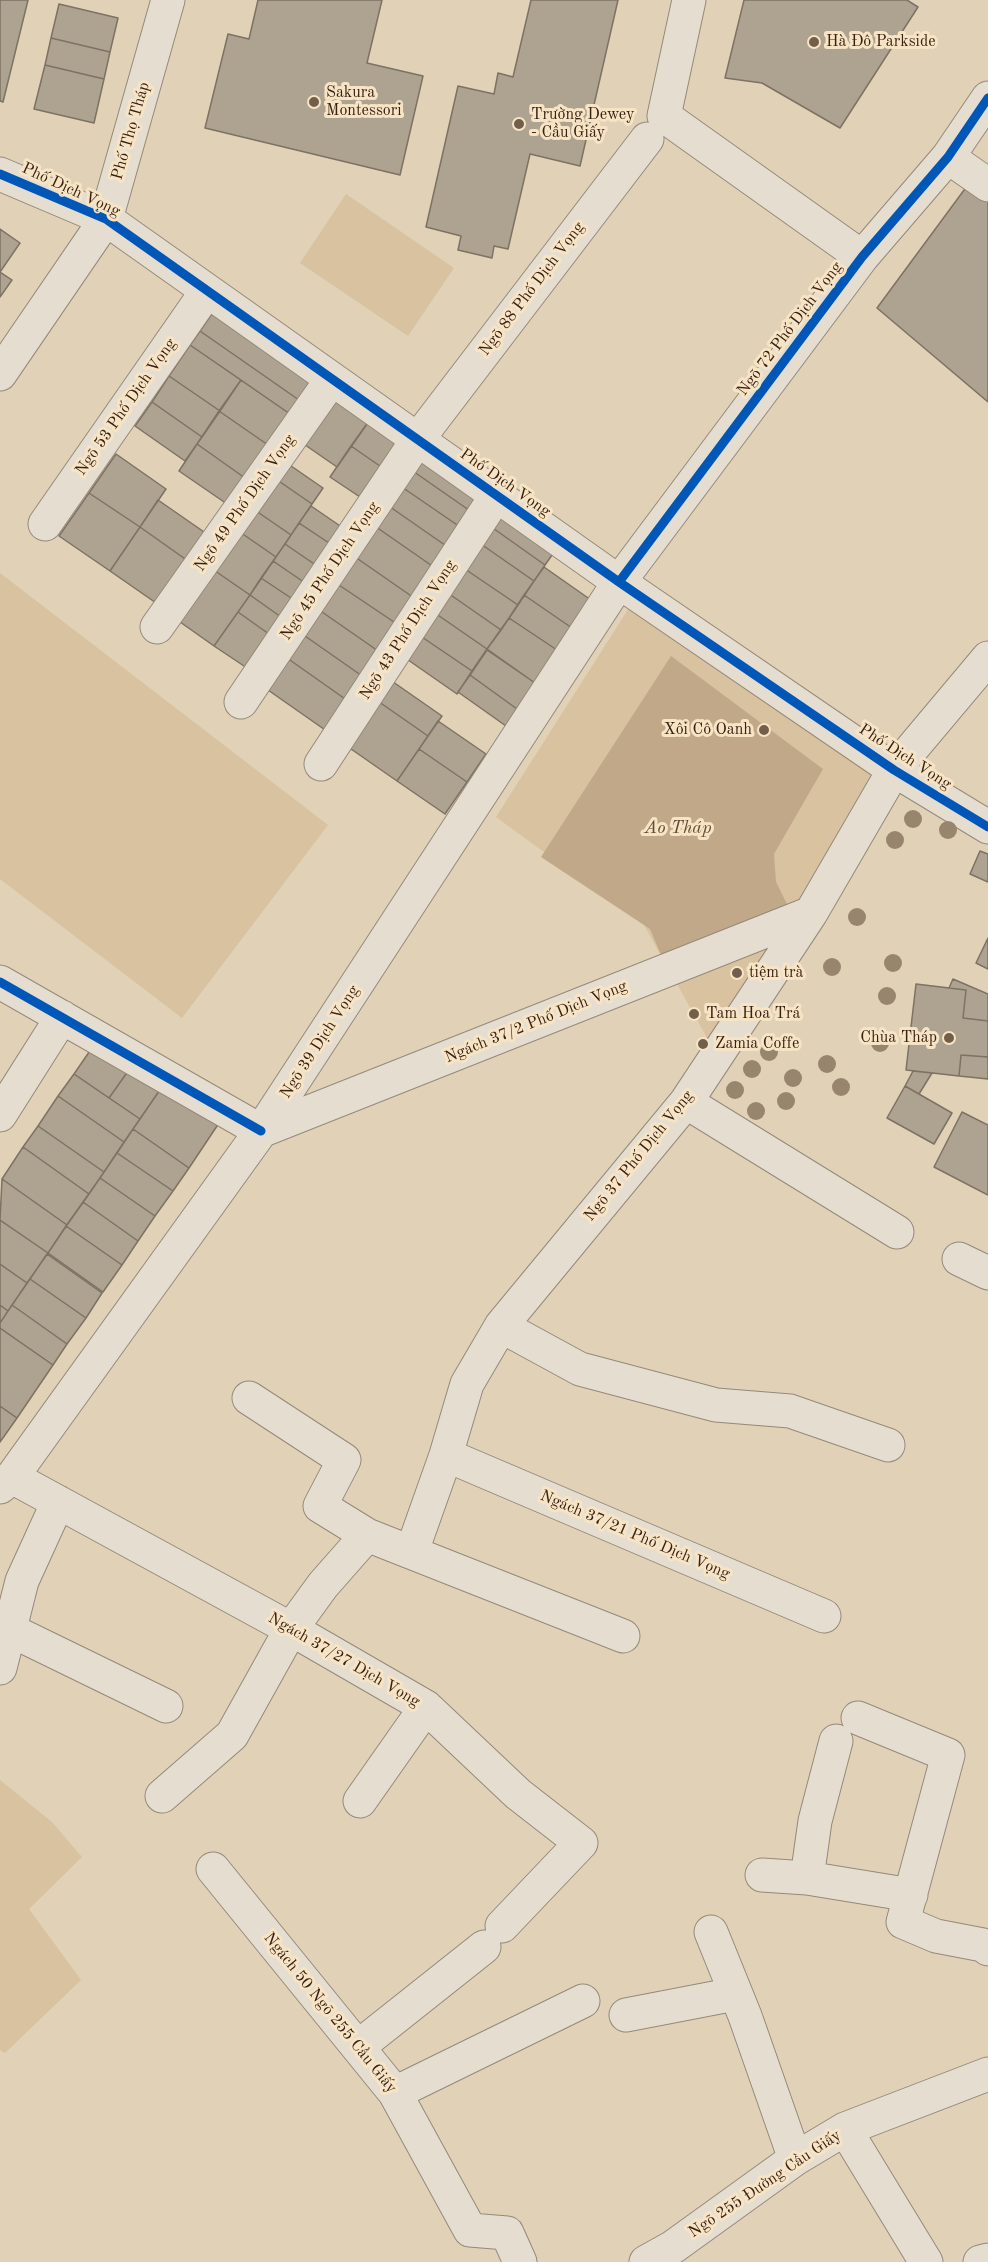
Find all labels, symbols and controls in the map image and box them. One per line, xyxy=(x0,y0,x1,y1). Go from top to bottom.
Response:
place label: Hà Đô Parkside xyxy=(826,32,936,52)
marker: Hà Đô Parkside xyxy=(807,35,821,49)
street label: Phố Thọ Tháp xyxy=(108,80,154,182)
place label: Sakura Montessori xyxy=(326,83,402,121)
marker: Sakura Montessori xyxy=(307,95,321,109)
place label: Trường Dewey - Cầu Giấy xyxy=(531,105,635,143)
marker: Trường Dewey - Cầu Giấy xyxy=(512,117,526,131)
street label: Phố Dịch Vọng xyxy=(19,159,123,221)
street label: Ngõ 88 Phố Dịch Vọng xyxy=(475,218,589,360)
street label: Ngõ 72 Phố Dịch Vọng xyxy=(733,258,847,400)
street label: Ngõ 53 Phố Dịch Vọng xyxy=(71,335,181,479)
street label: Ngõ 49 Phố Dịch Vọng xyxy=(190,431,300,575)
street label: Phố Dịch Vọng xyxy=(456,445,554,521)
street label: Ngõ 45 Phố Dịch Vọng xyxy=(276,498,384,644)
street label: Ngõ 43 Phố Dịch Vọng xyxy=(356,556,460,704)
place label: Xôi Cô Oanh xyxy=(664,720,752,740)
street label: Phố Dịch Vọng xyxy=(855,720,955,794)
marker: Xôi Cô Oanh xyxy=(757,723,771,737)
water label: Ao Tháp xyxy=(644,817,712,839)
place label: tiệm trà xyxy=(749,963,804,983)
marker: tiệm trà xyxy=(730,966,744,980)
street label: Ngách 37/2 Phố Dịch Vọng xyxy=(442,977,630,1067)
street label: Ngõ 39 Dịch Vọng xyxy=(276,982,364,1102)
place label: Tam Hoa Trá xyxy=(706,1004,800,1024)
marker: Tam Hoa Trá xyxy=(687,1007,701,1021)
place label: Chùa Tháp xyxy=(860,1028,937,1048)
marker: Chùa Tháp xyxy=(942,1031,956,1045)
place label: Zamia Coffe xyxy=(715,1034,799,1054)
marker: Zamia Coffe xyxy=(696,1037,710,1051)
street label: Ngõ 37 Phố Dịch Vọng xyxy=(580,1087,698,1225)
street label: Ngách 37/21 Phố Dịch Vọng xyxy=(537,1486,733,1584)
street label: Ngách 37/27 Dịch Vọng xyxy=(265,1609,423,1711)
street label: Ngách 50 Ngõ 255 Cầu Giấy xyxy=(259,1929,401,2097)
street label: Ngõ 255 Đường Cầu Giấy xyxy=(685,2126,845,2242)

